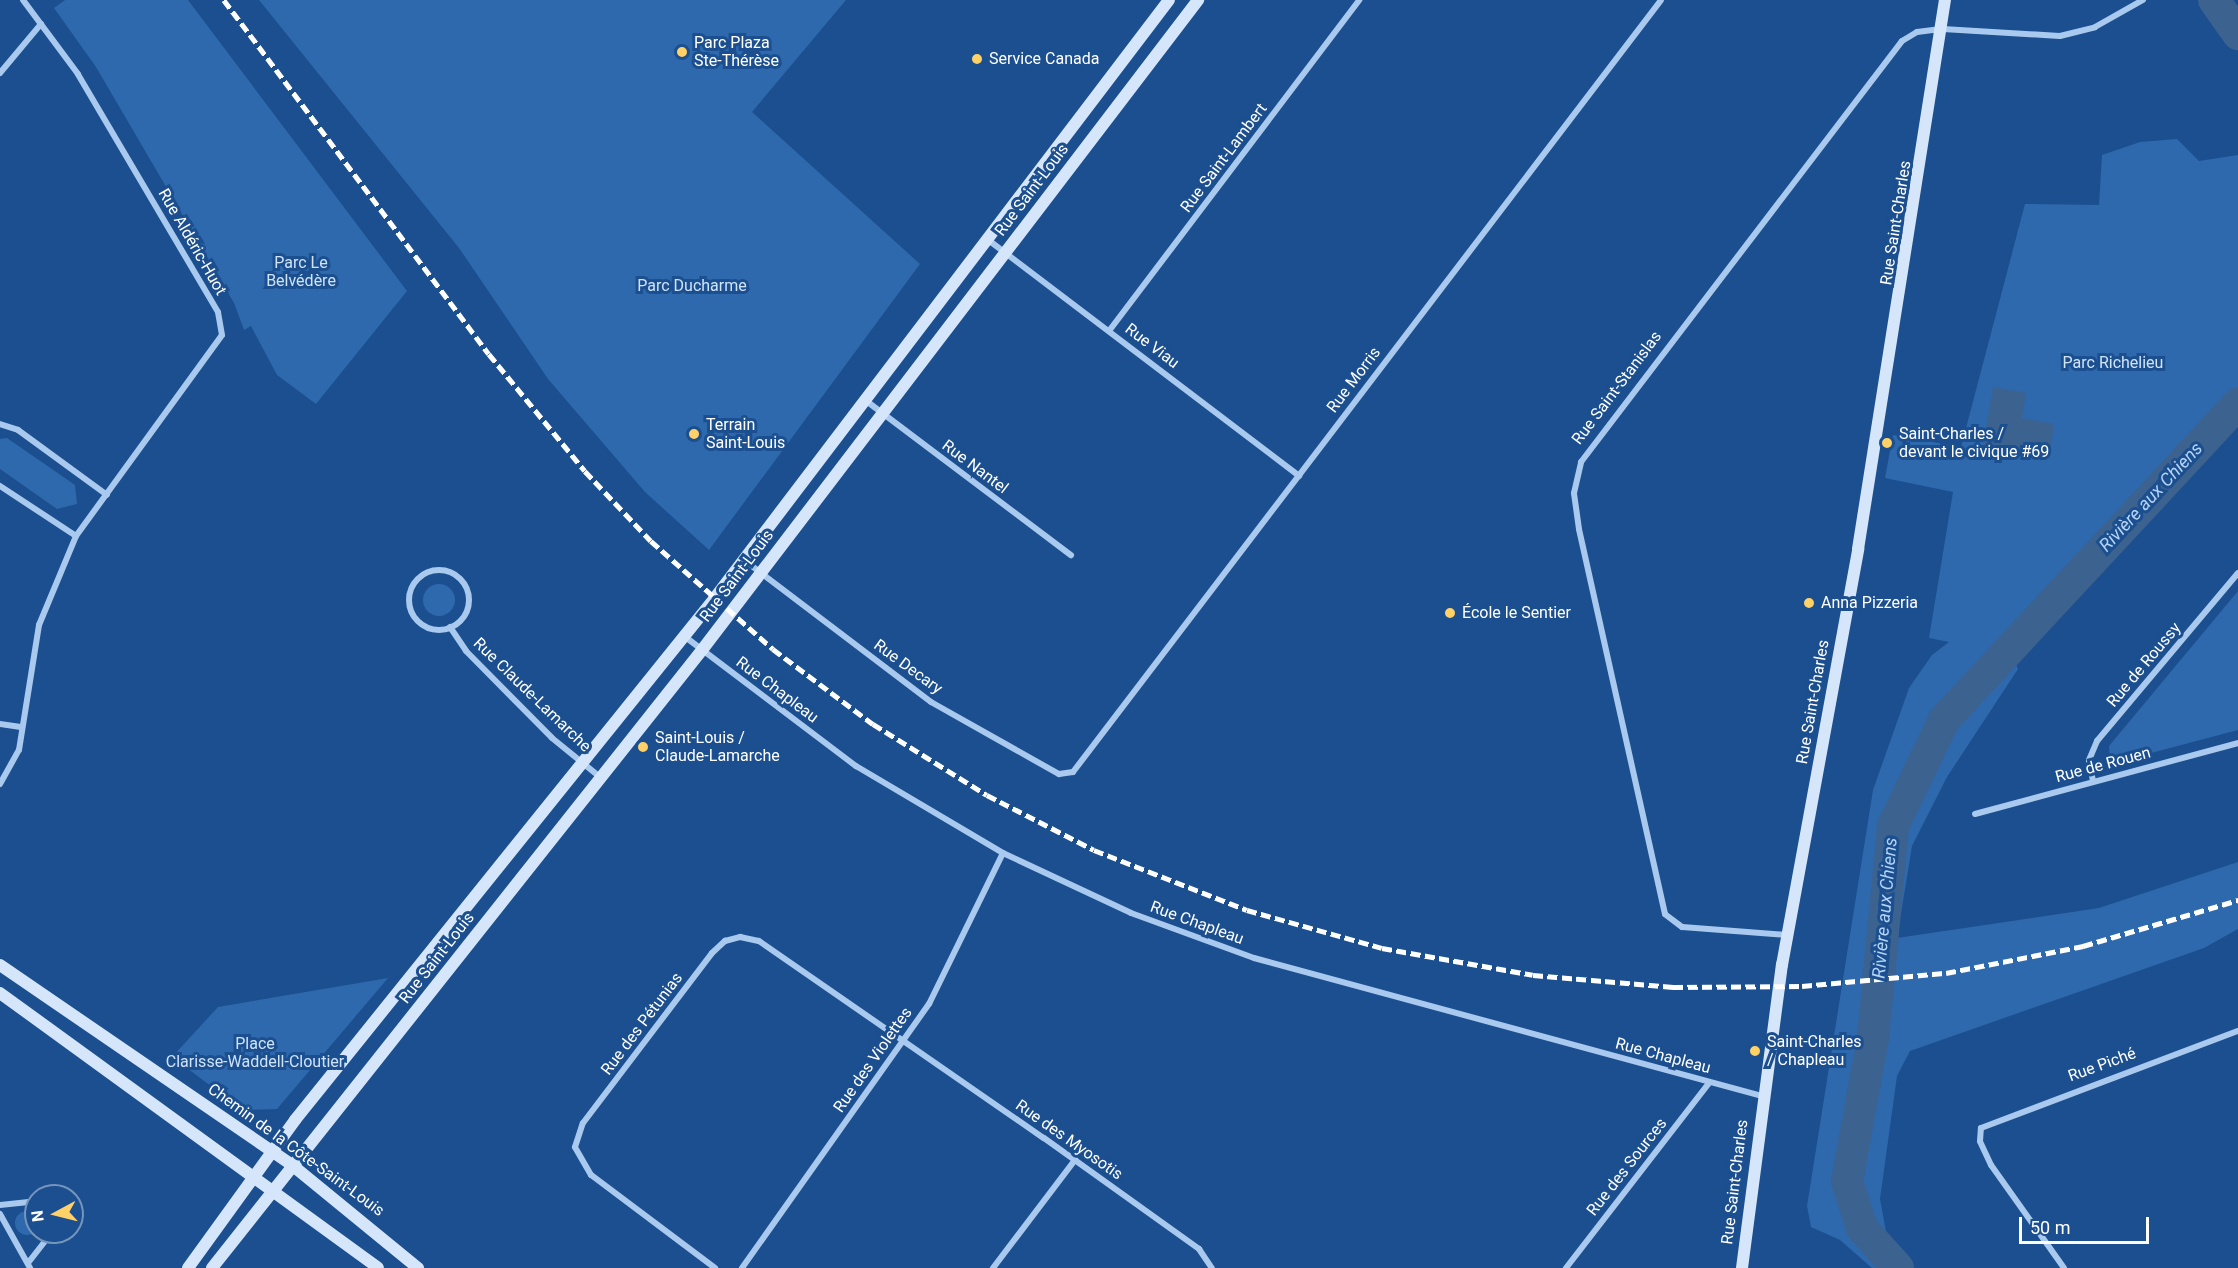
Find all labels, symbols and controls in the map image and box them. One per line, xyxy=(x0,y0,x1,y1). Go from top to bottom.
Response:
place label: Parc Plaza Ste-Thérèse xyxy=(694,33,779,71)
marker: Parc Plaza Ste-Thérèse xyxy=(675,45,689,59)
place label: Service Canada xyxy=(989,49,1099,69)
marker: Service Canada xyxy=(970,52,984,66)
street label: Rue Saint-Lambert xyxy=(1177,100,1271,216)
street label: Rue Saint-Louis xyxy=(991,140,1073,240)
street label: Rue Saint-Charles xyxy=(1877,159,1915,287)
street label: Rue Aldéric-Huot xyxy=(154,185,230,299)
park label: Parc Le Belvédère xyxy=(266,253,336,291)
park label: Parc Ducharme xyxy=(637,276,747,296)
street label: Rue Viau xyxy=(1121,319,1183,373)
street label: Rue Saint-Stanislas xyxy=(1568,328,1666,448)
street label: Rue Morris xyxy=(1323,343,1385,417)
park label: Parc Richelieu xyxy=(2063,353,2163,373)
place label: Terrain Saint-Louis xyxy=(706,415,785,453)
place label: Saint-Charles / devant le civique #69 xyxy=(1899,424,2049,462)
marker: Terrain Saint-Louis xyxy=(687,427,701,441)
street label: Rue Nantel xyxy=(938,436,1012,498)
marker: Saint-Charles / devant le civique #69 xyxy=(1880,436,1894,450)
water label: Rivière aux Chiens xyxy=(2095,438,2207,556)
street label: Rue Saint-Louis xyxy=(696,526,778,626)
place label: Anna Pizzeria xyxy=(1821,593,1918,613)
marker: Anna Pizzeria xyxy=(1802,596,1816,610)
place label: École le Sentier xyxy=(1462,603,1571,623)
marker: École le Sentier xyxy=(1443,606,1457,620)
street label: Rue de Roussy xyxy=(2103,619,2185,711)
street label: Rue Claude-Lamarche xyxy=(469,634,595,756)
street label: Rue Decary xyxy=(870,636,946,698)
street label: Rue Saint-Charles xyxy=(1793,638,1833,766)
street label: Rue Chapleau xyxy=(732,653,822,727)
place label: Saint-Louis / Claude-Lamarche xyxy=(655,728,780,766)
marker: Saint-Louis / Claude-Lamarche xyxy=(636,740,650,754)
street label: Rue de Rouen xyxy=(2053,743,2153,787)
water label: Rivière aux Chiens xyxy=(1868,836,1902,980)
street label: Rue Chapleau xyxy=(1148,897,1246,949)
street label: Rue Saint-Louis xyxy=(395,909,479,1007)
street label: Rue des Pétunias xyxy=(597,969,687,1079)
street label: Rue des Violettes xyxy=(830,1004,916,1116)
place label: Saint-Charles / Chapleau xyxy=(1767,1032,1862,1070)
park label: Place Clarisse-Waddell-Cloutier xyxy=(166,1034,344,1072)
street label: Rue Chapleau xyxy=(1613,1034,1713,1078)
marker: Saint-Charles / Chapleau xyxy=(1748,1044,1762,1058)
street label: Rue Piché xyxy=(2065,1044,2139,1086)
street label: Chemin de la Côte-Saint-Louis xyxy=(204,1080,388,1220)
street label: Rue des Myosotis xyxy=(1012,1096,1126,1184)
street label: Rue des Sources xyxy=(1583,1114,1671,1220)
street label: Rue Saint-Charles xyxy=(1718,1118,1752,1246)
north arrow xyxy=(24,1184,84,1244)
scale bar xyxy=(2022,1205,2152,1243)
text: N xyxy=(28,1209,48,1223)
text: 50 m xyxy=(2030,1217,2070,1238)

